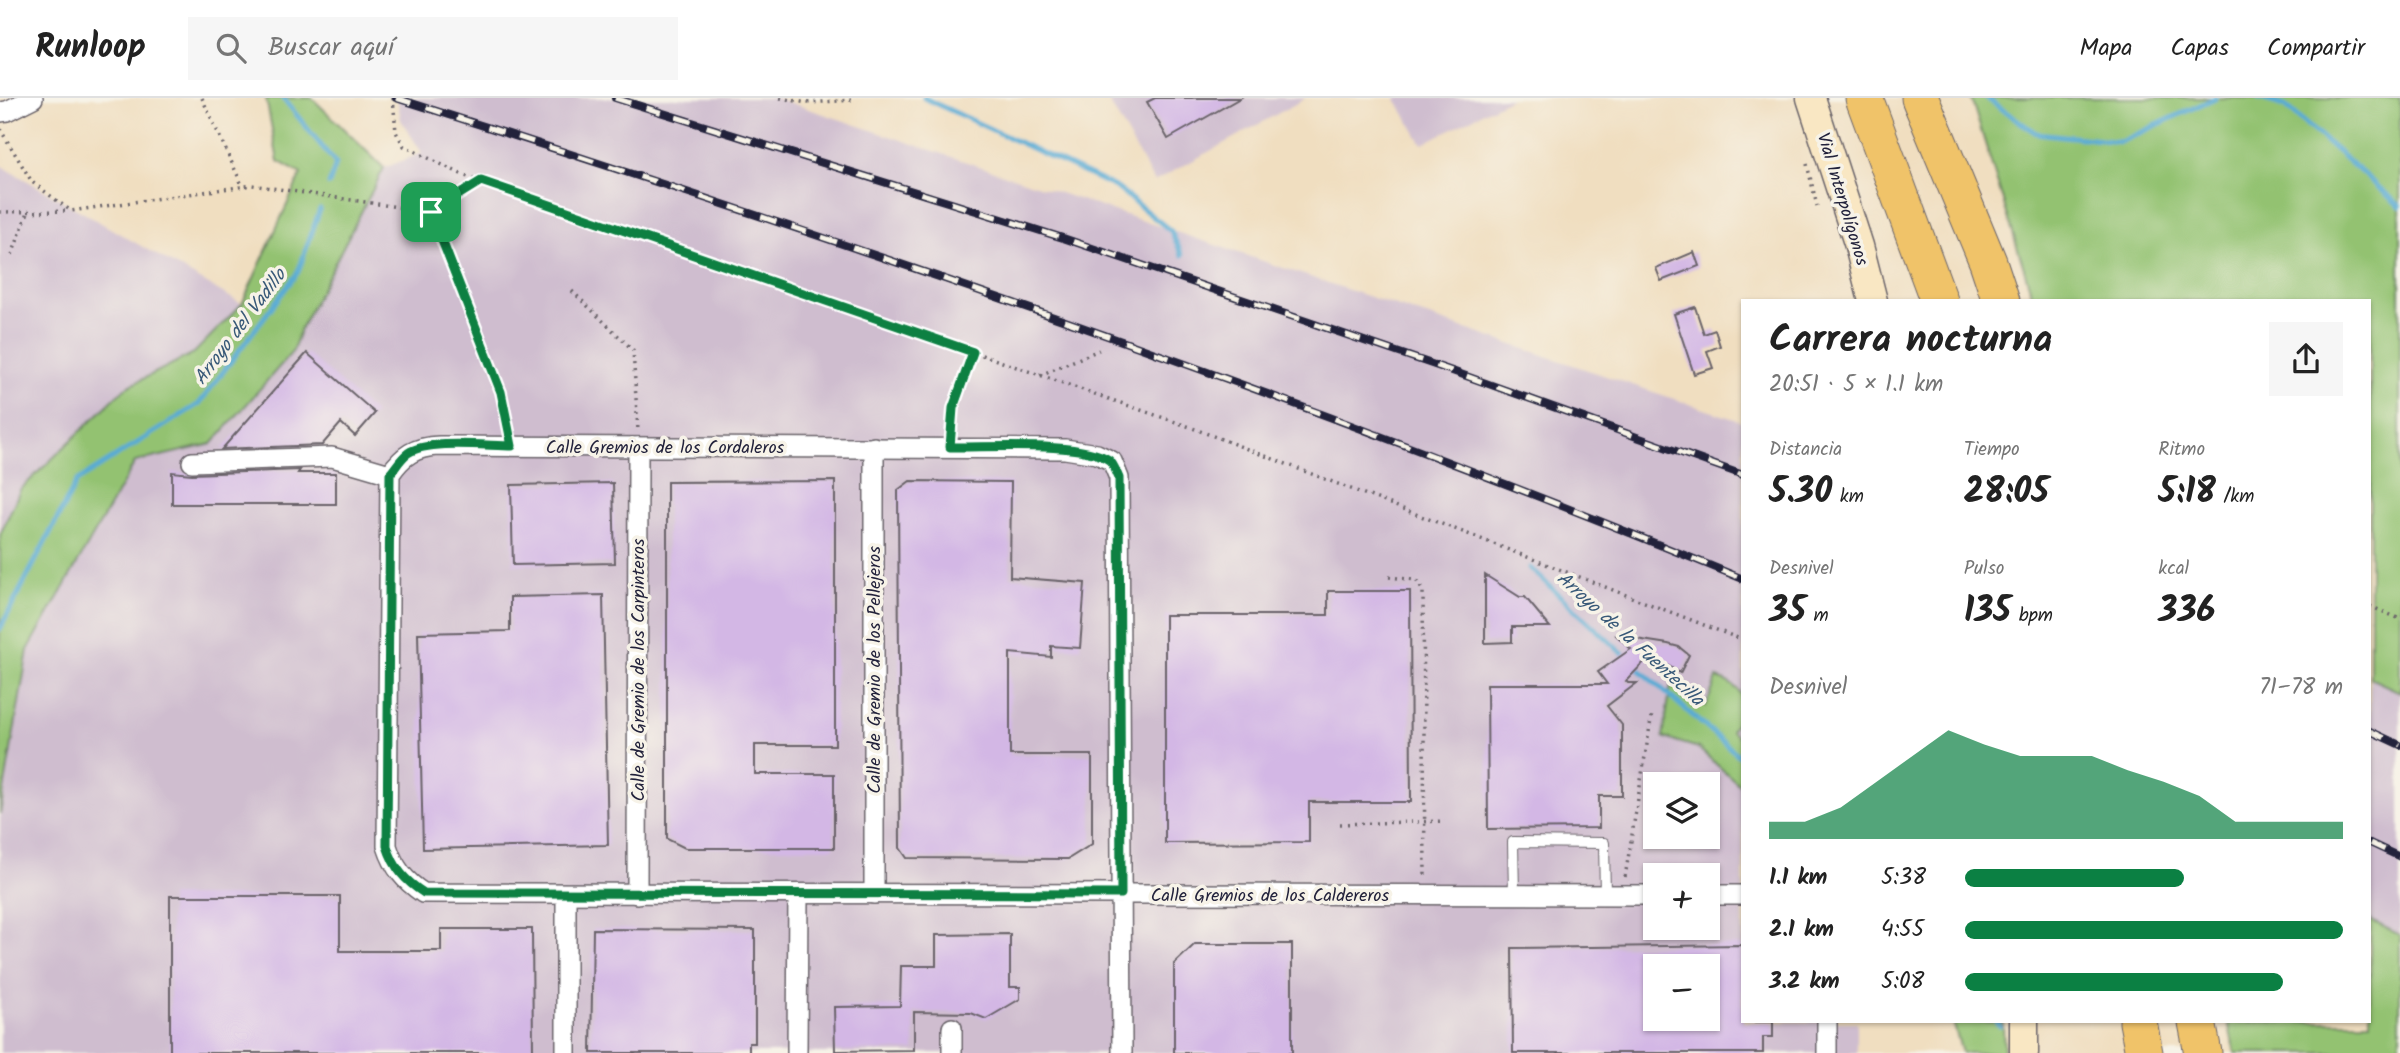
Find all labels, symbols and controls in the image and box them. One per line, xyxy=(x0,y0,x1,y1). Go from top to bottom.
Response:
search box xyxy=(188,17,678,80)
text: Runloop xyxy=(35,22,146,75)
text: Buscar aquí xyxy=(268,27,394,69)
icon: search xyxy=(212,29,250,67)
text: Mapa xyxy=(2080,29,2132,68)
text: Capas xyxy=(2170,29,2229,68)
text: Compartir xyxy=(2267,29,2365,68)
street label: Vial Interpolígonos xyxy=(1808,129,1876,270)
pin xyxy=(401,182,461,242)
icon: arrive xyxy=(412,193,450,231)
water label: Arroyo del Vadillo xyxy=(187,262,295,392)
text: Carrera nocturna xyxy=(1769,311,2052,371)
button: share xyxy=(2269,322,2343,396)
text: 20:51 · 5 × 1.1 km xyxy=(1769,367,1943,403)
street label: Calle Gremios de los Cordaleros xyxy=(546,434,785,463)
text: Distancia xyxy=(1769,435,1842,465)
text: Tiempo xyxy=(1964,435,2020,465)
text: Ritmo xyxy=(2158,435,2205,465)
text: 5.30 xyxy=(1769,465,1832,521)
text: 28:05 xyxy=(1964,465,2049,521)
text: 5:18 xyxy=(2158,465,2216,521)
text: km xyxy=(1832,482,1864,512)
text: /km xyxy=(2216,482,2254,512)
street label: Calle de Gremio de los Carpinteros xyxy=(625,538,654,801)
street label: Calle de Gremio de los Pellejeros xyxy=(861,546,890,794)
text: Desnivel xyxy=(1769,554,1834,584)
text: Pulso xyxy=(1964,554,2004,584)
text: kcal xyxy=(2158,554,2189,584)
water label: Arroyo de la Fuentecilla xyxy=(1549,565,1711,715)
text: 35 xyxy=(1769,584,1806,640)
text: 135 xyxy=(1964,584,2011,640)
text: 336 xyxy=(2158,584,2216,640)
text: m xyxy=(1806,601,1829,631)
text: bpm xyxy=(2011,601,2053,631)
text: Desnivel xyxy=(1769,670,1847,706)
text: 71–78 m xyxy=(2259,670,2343,706)
map controls xyxy=(1643,772,1720,1031)
button: layers xyxy=(1643,772,1720,849)
text: 1.1 km xyxy=(1769,860,1827,896)
text: 5:38 xyxy=(1881,860,1926,896)
button: + xyxy=(1643,863,1720,940)
street label: Calle Gremios de los Caldereros xyxy=(1151,882,1390,911)
text: 2.1 km xyxy=(1769,912,1834,948)
text: 4:55 xyxy=(1881,912,1924,948)
button: − xyxy=(1643,954,1720,1031)
text: 3.2 km xyxy=(1769,964,1839,1000)
text: 5:08 xyxy=(1881,964,1924,1000)

